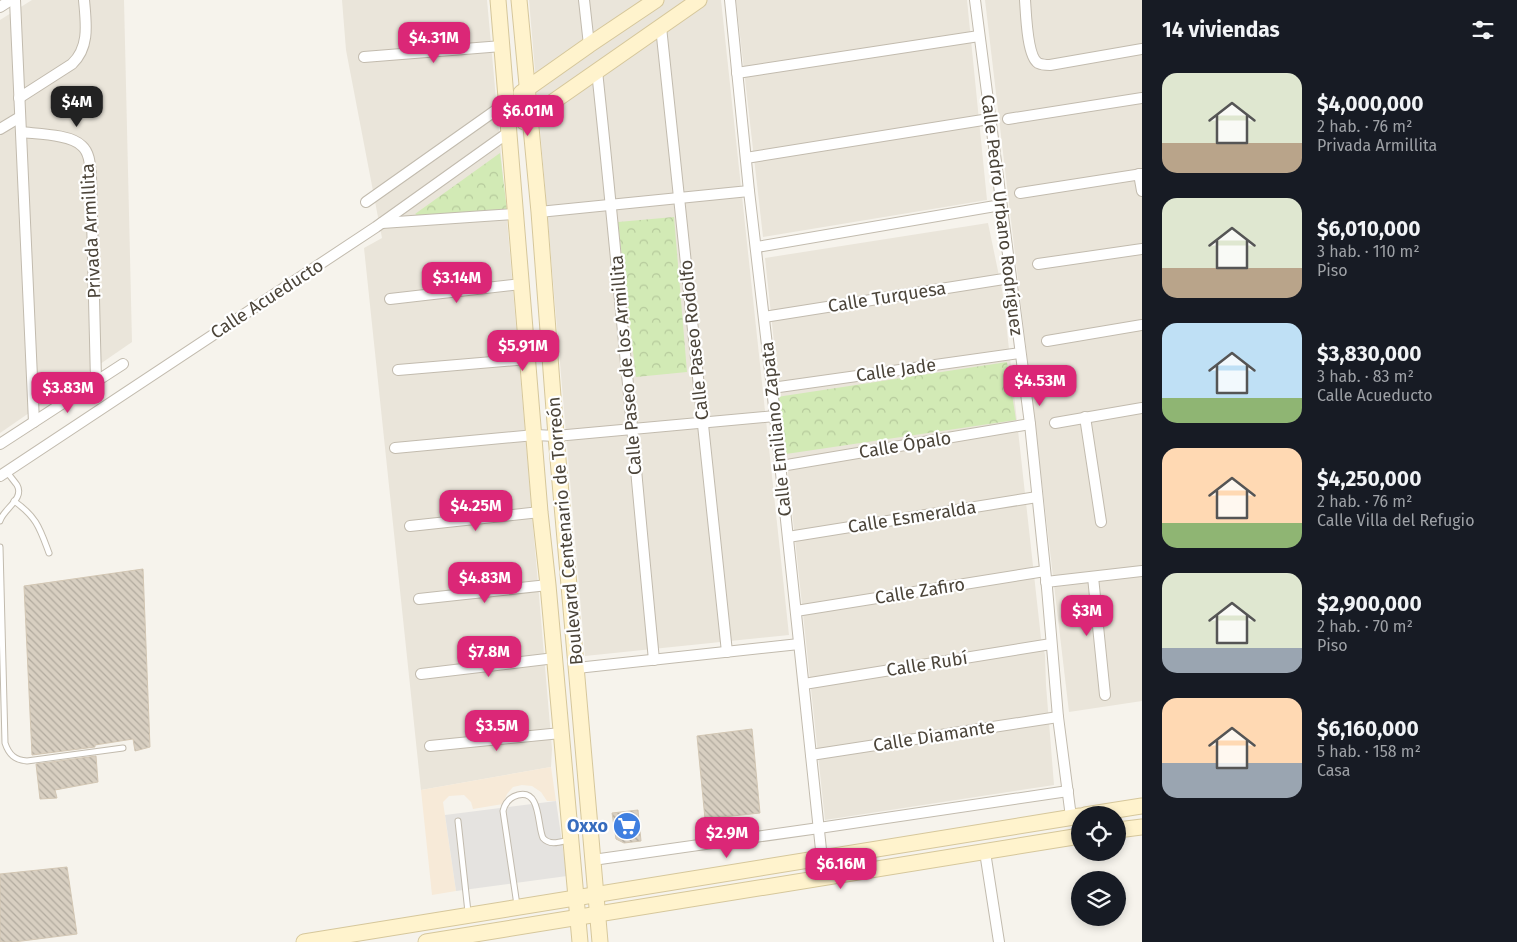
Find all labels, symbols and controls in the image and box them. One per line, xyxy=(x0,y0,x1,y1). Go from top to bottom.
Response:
icon: filters xyxy=(1469,16,1497,44)
text: 14 viviendas xyxy=(1162,17,1280,43)
pin: $4.31M xyxy=(393,22,475,64)
text: $4.31M xyxy=(409,28,459,47)
pin: $4M xyxy=(53,86,101,128)
text: $4,000,000 xyxy=(1317,91,1424,117)
text: $4M xyxy=(62,92,92,111)
street label: Calle Pedro Urbano Rodríguez xyxy=(976,93,1028,337)
icon: home xyxy=(1202,93,1262,153)
pin: $6.01M xyxy=(487,94,569,137)
text: $6.01M xyxy=(503,101,553,120)
text: 2 hab. · 76 m² xyxy=(1317,117,1412,136)
text: Privada Armillita xyxy=(1317,136,1437,155)
street label: Privada Armillita xyxy=(76,163,106,299)
text: $6,010,000 xyxy=(1317,216,1421,242)
icon: home xyxy=(1202,218,1262,278)
text: 3 hab. · 110 m² xyxy=(1317,242,1420,261)
street label: Calle Acueducto xyxy=(206,254,328,344)
street label: Calle Paseo de los Armillita xyxy=(605,254,647,476)
street label: Calle Paseo Rodolfo xyxy=(675,259,713,421)
text: Piso xyxy=(1317,261,1348,280)
pin: $3.14M xyxy=(416,262,498,304)
text: $3.14M xyxy=(433,268,481,287)
street label: Calle Turquesa xyxy=(826,277,948,317)
pin: $5.91M xyxy=(482,330,564,372)
text: $5.91M xyxy=(498,336,548,355)
street label: Calle Emiliano Zapata xyxy=(756,340,796,518)
text: $3,830,000 xyxy=(1317,341,1422,367)
icon: home xyxy=(1202,343,1262,403)
street label: Calle Jade xyxy=(855,354,937,386)
pin: $4.53M xyxy=(999,364,1081,407)
text: 3 hab. · 83 m² xyxy=(1317,367,1414,386)
text: $4.53M xyxy=(1014,371,1066,390)
pin: $3.83M xyxy=(27,372,109,414)
text: $3.83M xyxy=(42,378,94,397)
text: Calle Acueducto xyxy=(1317,386,1433,405)
street label: Boulevard Centenario de Torreón xyxy=(542,396,588,666)
street label: Calle Ópalo xyxy=(857,427,953,463)
text: $4,250,000 xyxy=(1317,466,1421,492)
icon: home xyxy=(1202,468,1262,528)
pin: $4.25M xyxy=(435,490,517,532)
text: 2 hab. · 76 m² xyxy=(1317,492,1412,511)
text: $4.25M xyxy=(450,496,502,515)
street label: Calle Esmeralda xyxy=(846,496,978,538)
text: Calle Villa del Refugio xyxy=(1317,511,1474,530)
pin: $4.83M xyxy=(444,562,526,604)
text: $4.83M xyxy=(459,568,511,587)
street label: Calle Zafiro xyxy=(873,573,967,609)
text: $2,900,000 xyxy=(1317,591,1422,617)
icon: home xyxy=(1202,593,1262,653)
pin: $3M xyxy=(1063,594,1111,637)
text: $3M xyxy=(1072,601,1102,620)
text: 2 hab. · 70 m² xyxy=(1317,617,1413,636)
pin: $7.8M xyxy=(454,636,524,678)
text: Piso xyxy=(1317,636,1348,655)
text: $7.8M xyxy=(468,642,510,661)
street label: Calle Rubí xyxy=(885,647,969,681)
pin: $3.5M xyxy=(462,710,532,752)
text: $3.5M xyxy=(476,716,518,735)
street label: Calle Diamante xyxy=(872,716,996,756)
text: $6,160,000 xyxy=(1317,716,1419,742)
icon: home xyxy=(1202,718,1262,778)
text: 5 hab. · 158 m² xyxy=(1317,742,1421,761)
text: Casa xyxy=(1317,761,1350,780)
map controls xyxy=(1071,806,1126,926)
button: locate xyxy=(1071,806,1126,861)
supermarket icon: Oxxo xyxy=(612,811,642,841)
place label: Oxxo xyxy=(567,815,608,837)
pin: $2.9M xyxy=(692,816,762,859)
text: $2.9M xyxy=(706,823,748,842)
pin: $6.16M xyxy=(800,848,882,890)
text: $6.16M xyxy=(816,854,866,873)
button: layers xyxy=(1071,871,1126,926)

